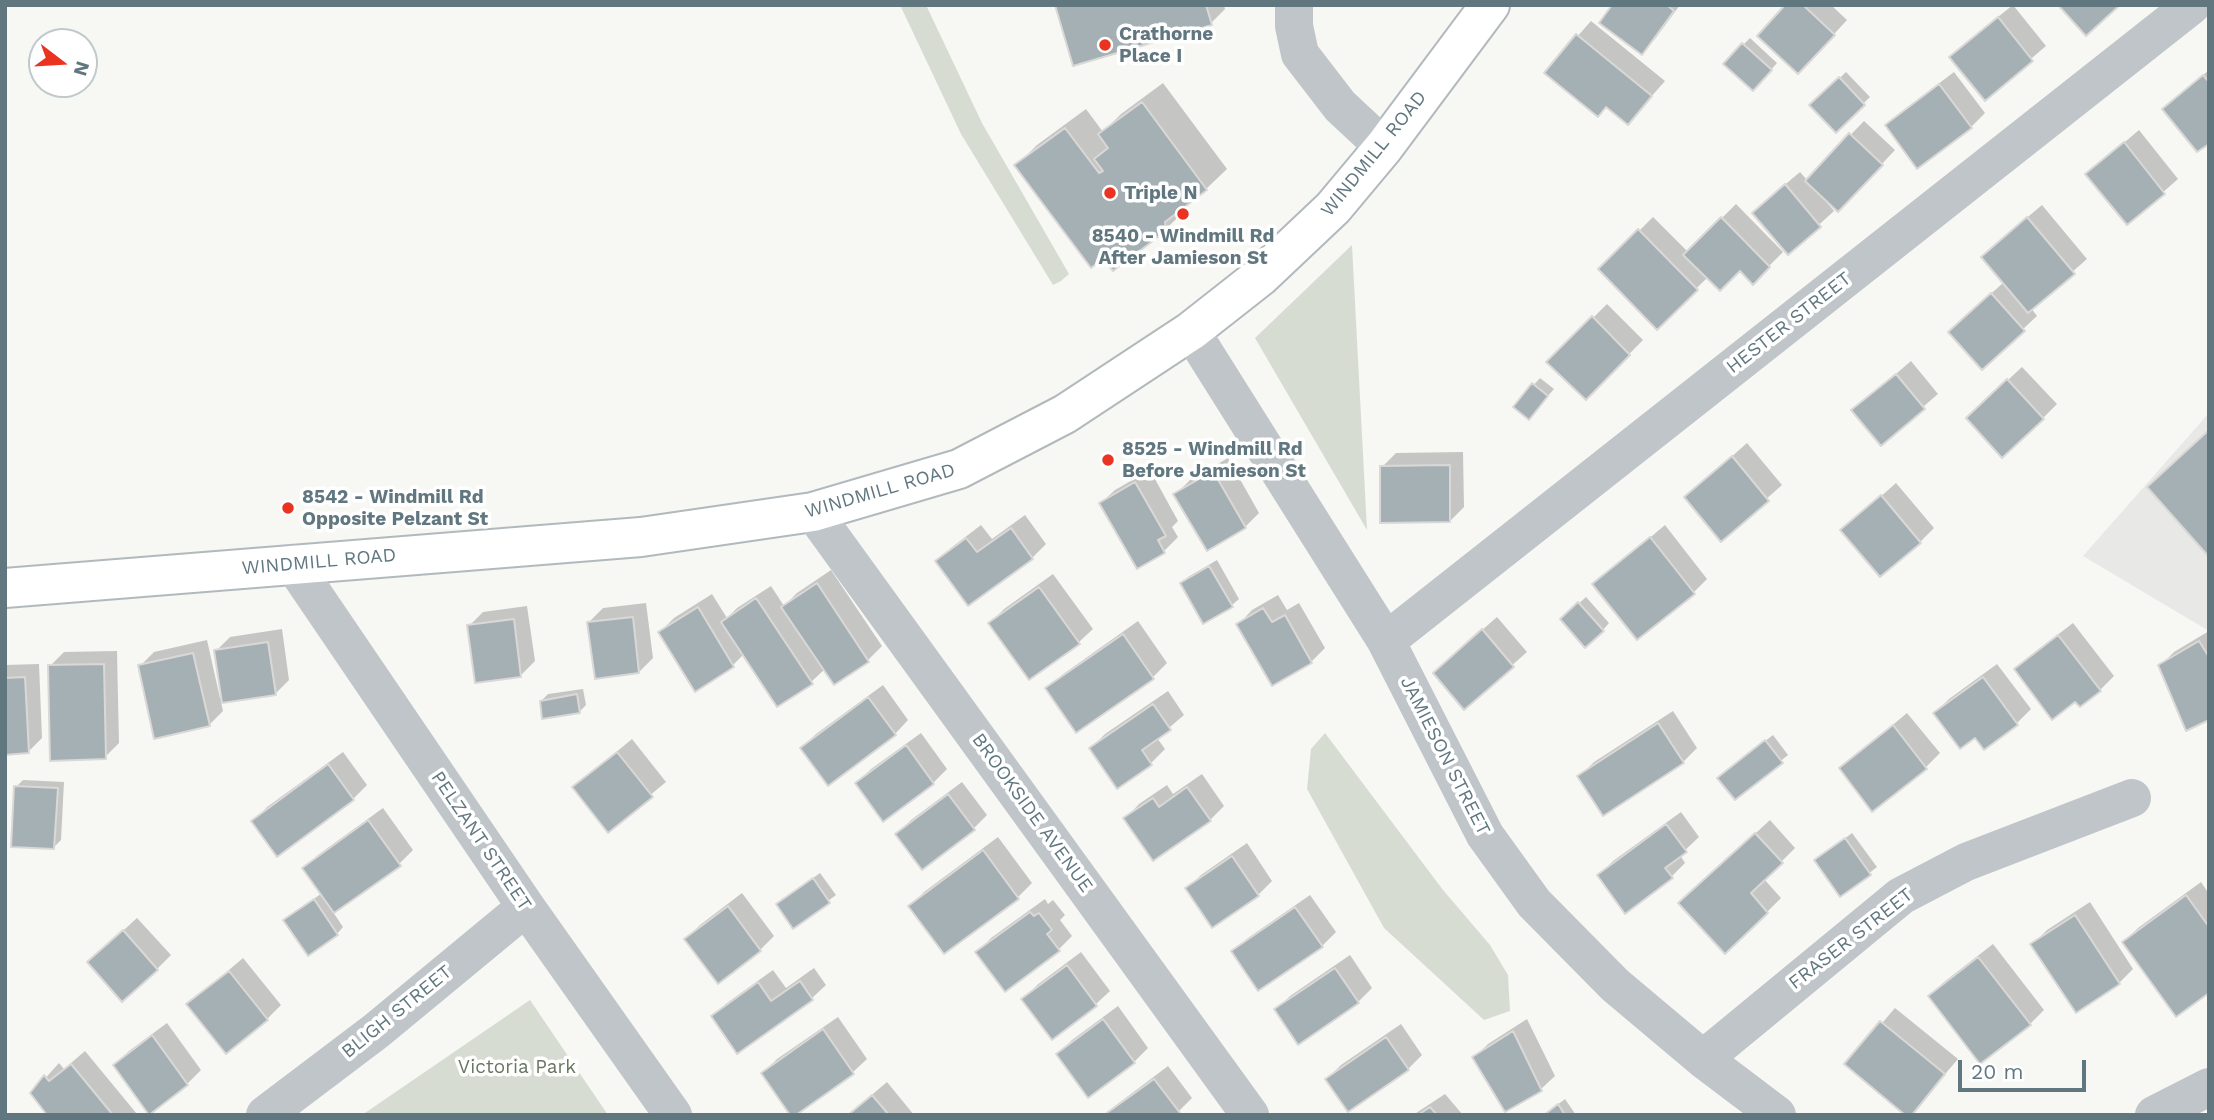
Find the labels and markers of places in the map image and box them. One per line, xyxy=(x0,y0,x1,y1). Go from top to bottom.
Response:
place label: Crathorne Place I xyxy=(1119,23,1213,67)
marker: Crathorne Place I xyxy=(1097,37,1113,53)
place label: Triple N xyxy=(1124,182,1198,204)
marker: Triple N xyxy=(1102,185,1118,201)
marker: 8540 - Windmill Rd After Jamieson St xyxy=(1175,206,1191,222)
place label: 8540 - Windmill Rd After Jamieson St xyxy=(1092,225,1274,269)
place label: 8525 - Windmill Rd Before Jamieson St xyxy=(1122,438,1306,482)
marker: 8525 - Windmill Rd Before Jamieson St xyxy=(1100,452,1116,468)
place label: 8542 - Windmill Rd Opposite Pelzant St xyxy=(302,486,488,530)
marker: 8542 - Windmill Rd Opposite Pelzant St xyxy=(280,500,296,516)

